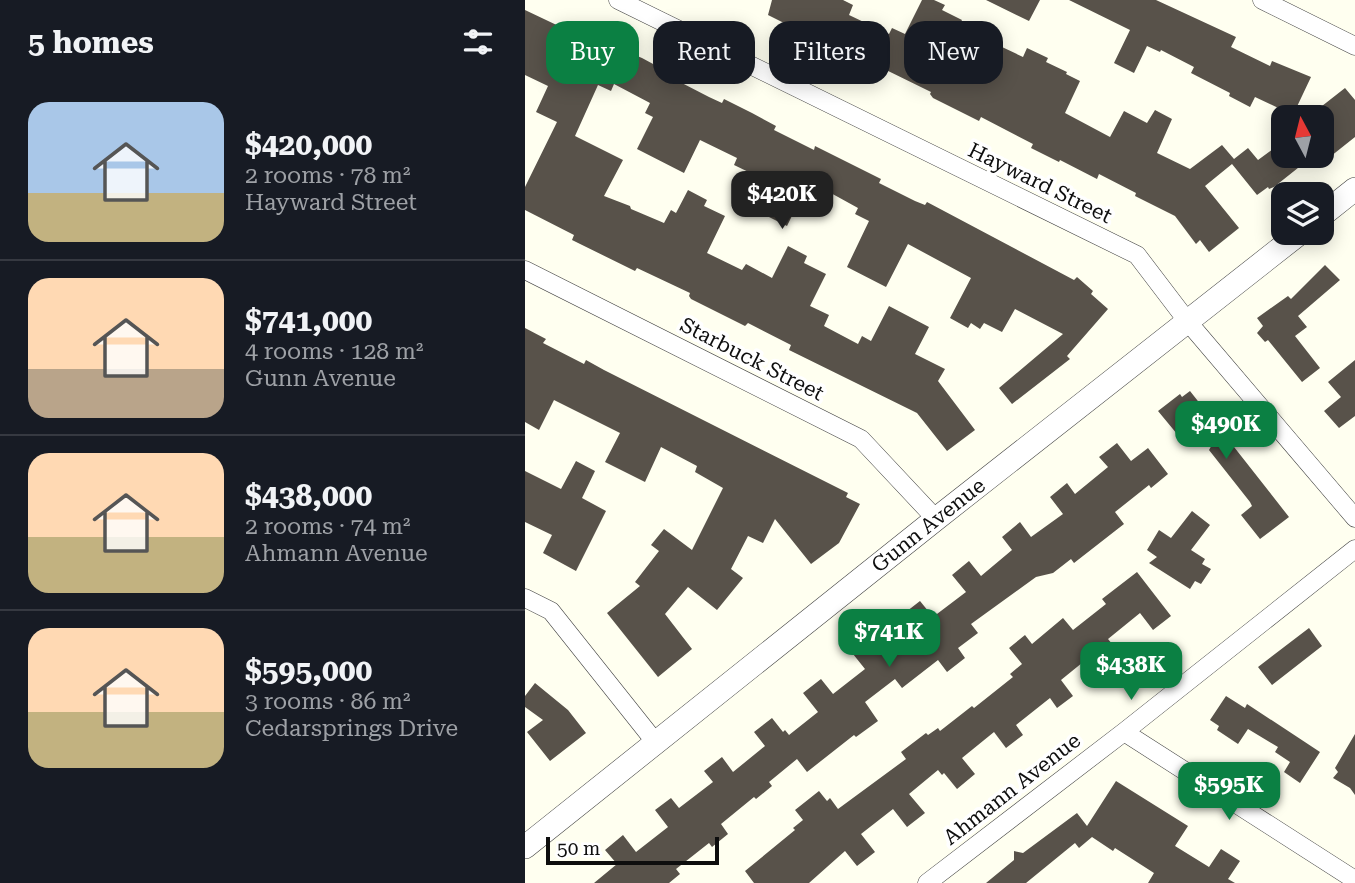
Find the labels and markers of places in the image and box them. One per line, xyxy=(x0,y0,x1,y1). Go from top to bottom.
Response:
pin: $420K xyxy=(733,172,831,231)
pin: $490K xyxy=(1177,402,1275,461)
pin: $741K xyxy=(840,610,938,669)
pin: $438K xyxy=(1082,642,1180,702)
pin: $595K xyxy=(1180,762,1278,822)

